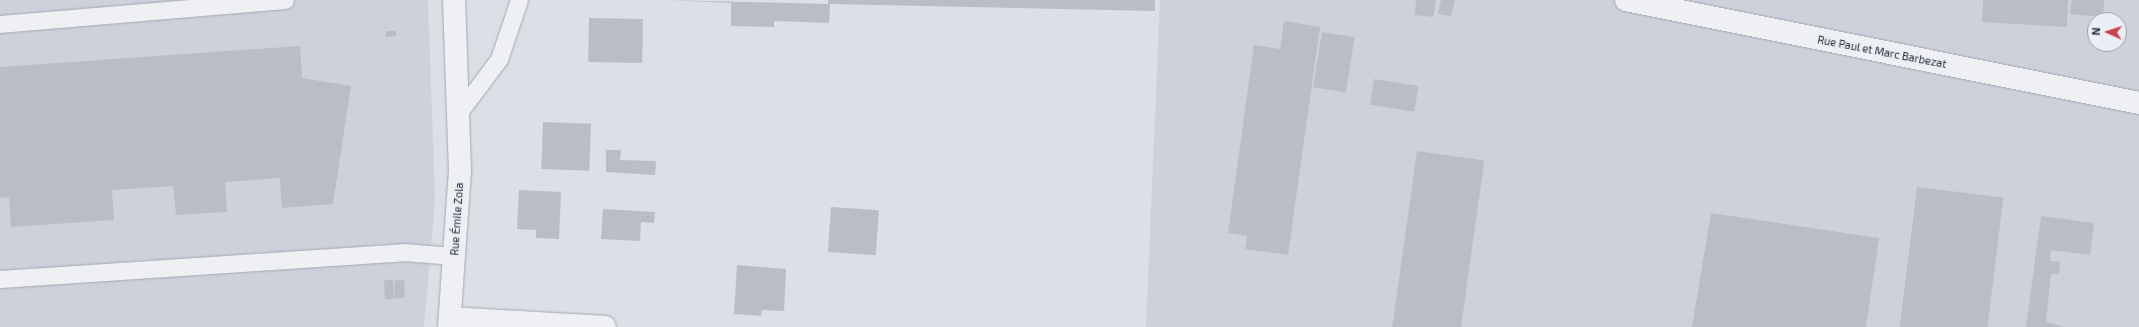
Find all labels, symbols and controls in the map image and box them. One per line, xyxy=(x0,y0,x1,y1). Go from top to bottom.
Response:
north arrow xyxy=(2087,12,2127,52)
text: N xyxy=(2089,27,2102,36)
street label: Rue Paul et Marc Barbezat xyxy=(1816,33,1948,71)
street label: Rue Émile Zola xyxy=(448,182,466,256)

